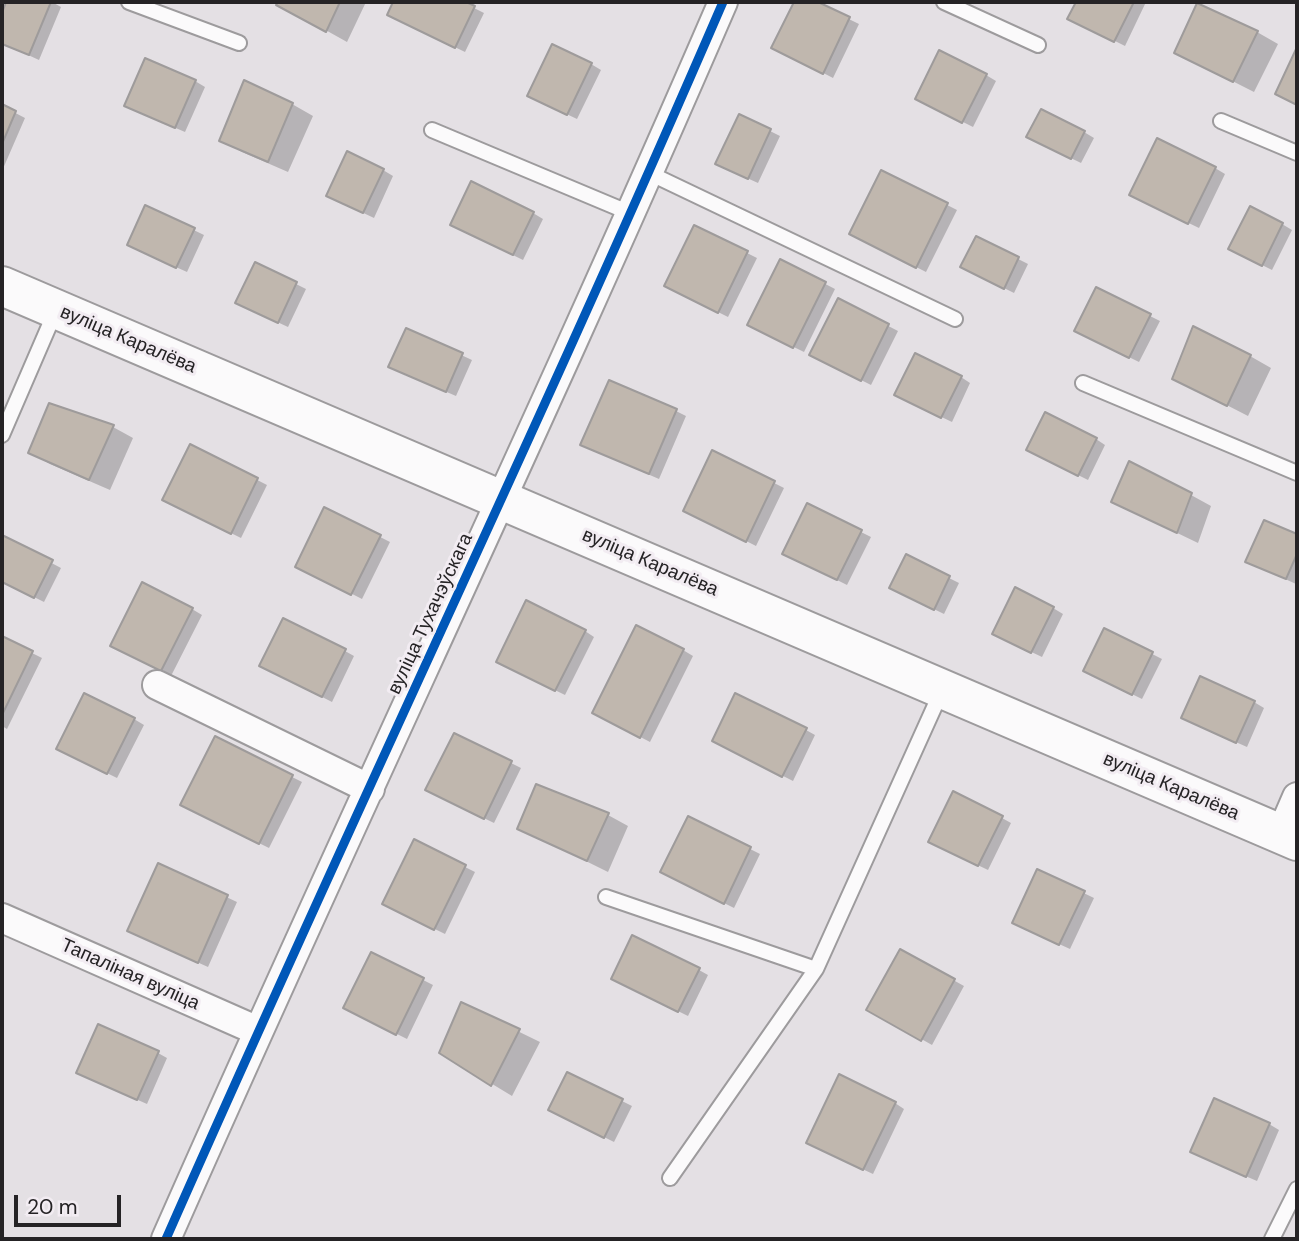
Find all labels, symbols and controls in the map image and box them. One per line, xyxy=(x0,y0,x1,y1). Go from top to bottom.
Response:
street label: вуліца Каралёва xyxy=(57,301,199,379)
street label: вуліца Каралёва xyxy=(579,524,721,602)
street label: вуліца Тухачэўскага xyxy=(384,530,478,698)
street label: вуліца Каралёва xyxy=(1100,748,1242,826)
street label: Тапаліная вуліца xyxy=(57,934,203,1016)
scale bar xyxy=(18,1182,124,1226)
text: 20 m xyxy=(27,1193,78,1221)

